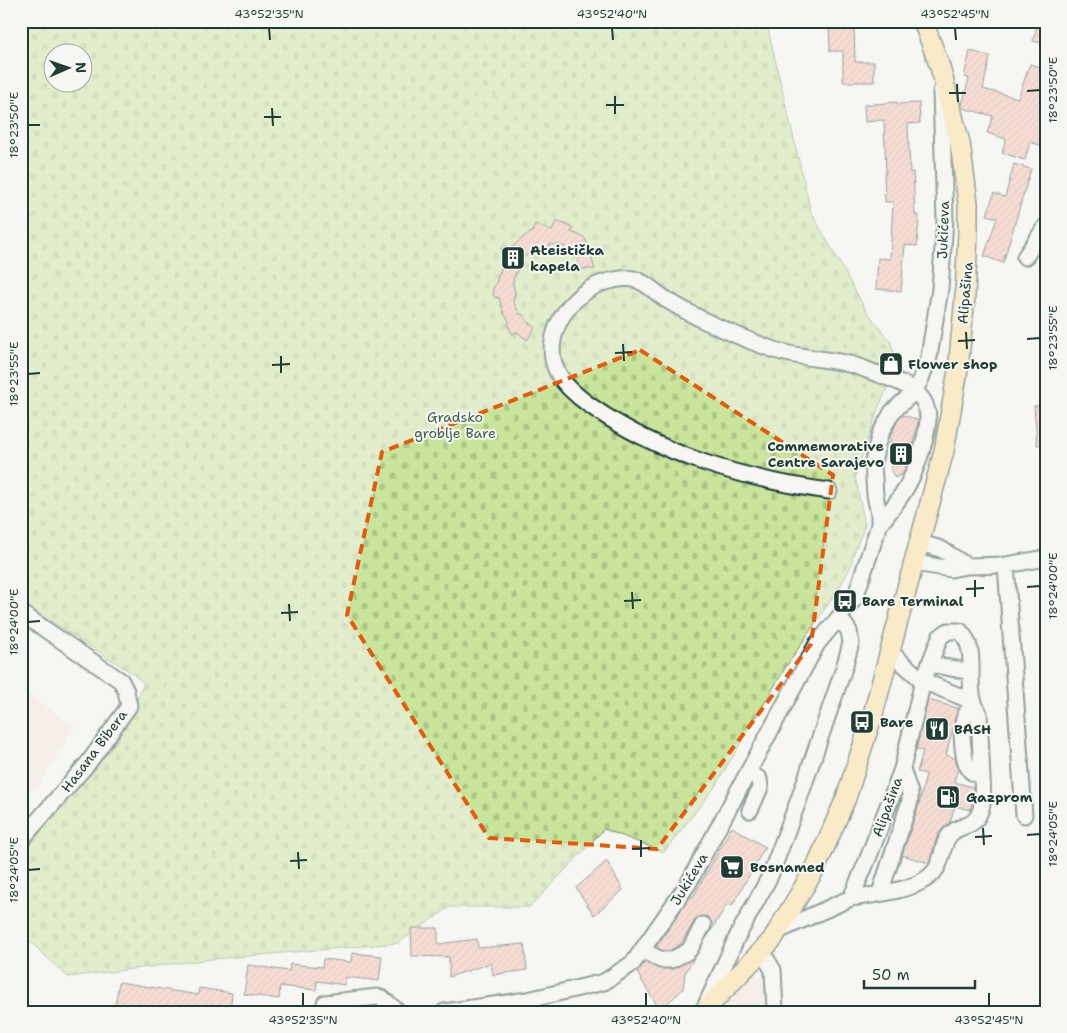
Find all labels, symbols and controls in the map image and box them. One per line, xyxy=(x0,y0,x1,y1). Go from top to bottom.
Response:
text: 43°52'35"N xyxy=(234,6,304,22)
text: 43°52'40"N xyxy=(577,6,647,22)
text: 43°52'45"N xyxy=(921,6,989,22)
north arrow xyxy=(42,42,92,92)
text: 18°23'50"E xyxy=(1045,57,1061,123)
text: N xyxy=(72,62,90,73)
text: 18°23'50"E xyxy=(6,92,22,158)
street label: Jukićeva xyxy=(933,200,953,259)
place label: Ateistička kapela xyxy=(530,241,605,275)
building icon: Ateistička kapela xyxy=(500,245,526,271)
street label: Alipašina xyxy=(953,261,977,325)
text: 18°23'55"E xyxy=(1045,306,1061,370)
text: 18°23'55"E xyxy=(6,342,22,406)
shop icon: Flower shop xyxy=(878,351,904,377)
place label: Flower shop xyxy=(908,355,997,373)
park label: Gradsko groblje Bare xyxy=(414,408,496,442)
place label: Commemorative Centre Sarajevo xyxy=(767,437,884,471)
building icon: Commemorative Centre Sarajevo xyxy=(888,441,914,467)
text: 18°24'00"E xyxy=(1045,552,1061,620)
text: 18°24'00"E xyxy=(6,588,22,656)
bus stop icon: Bare Terminal xyxy=(832,588,858,614)
place label: Bare Terminal xyxy=(862,592,963,610)
street label: Hasana Bibera xyxy=(57,706,131,796)
bus stop icon: Bare xyxy=(849,709,875,735)
place label: Bare xyxy=(880,713,913,731)
restaurant icon: BASH xyxy=(924,716,950,742)
place label: BASH xyxy=(954,720,991,738)
street label: Alipašina xyxy=(868,774,906,839)
fuel station icon: Gazprom xyxy=(935,784,961,810)
place label: Gazprom xyxy=(966,788,1033,806)
text: 18°24'05"E xyxy=(1045,801,1061,867)
text: 18°24'05"E xyxy=(6,837,22,903)
street label: Jukićeva xyxy=(666,849,712,909)
supermarket icon: Bosnamed xyxy=(719,854,745,880)
place label: Bosnamed xyxy=(750,858,825,876)
scale bar xyxy=(864,958,976,990)
text: 50 m xyxy=(872,965,910,985)
text: 43°52'35"N xyxy=(268,1012,338,1028)
text: 43°52'40"N xyxy=(611,1012,681,1028)
text: 43°52'45"N xyxy=(955,1012,1023,1028)

